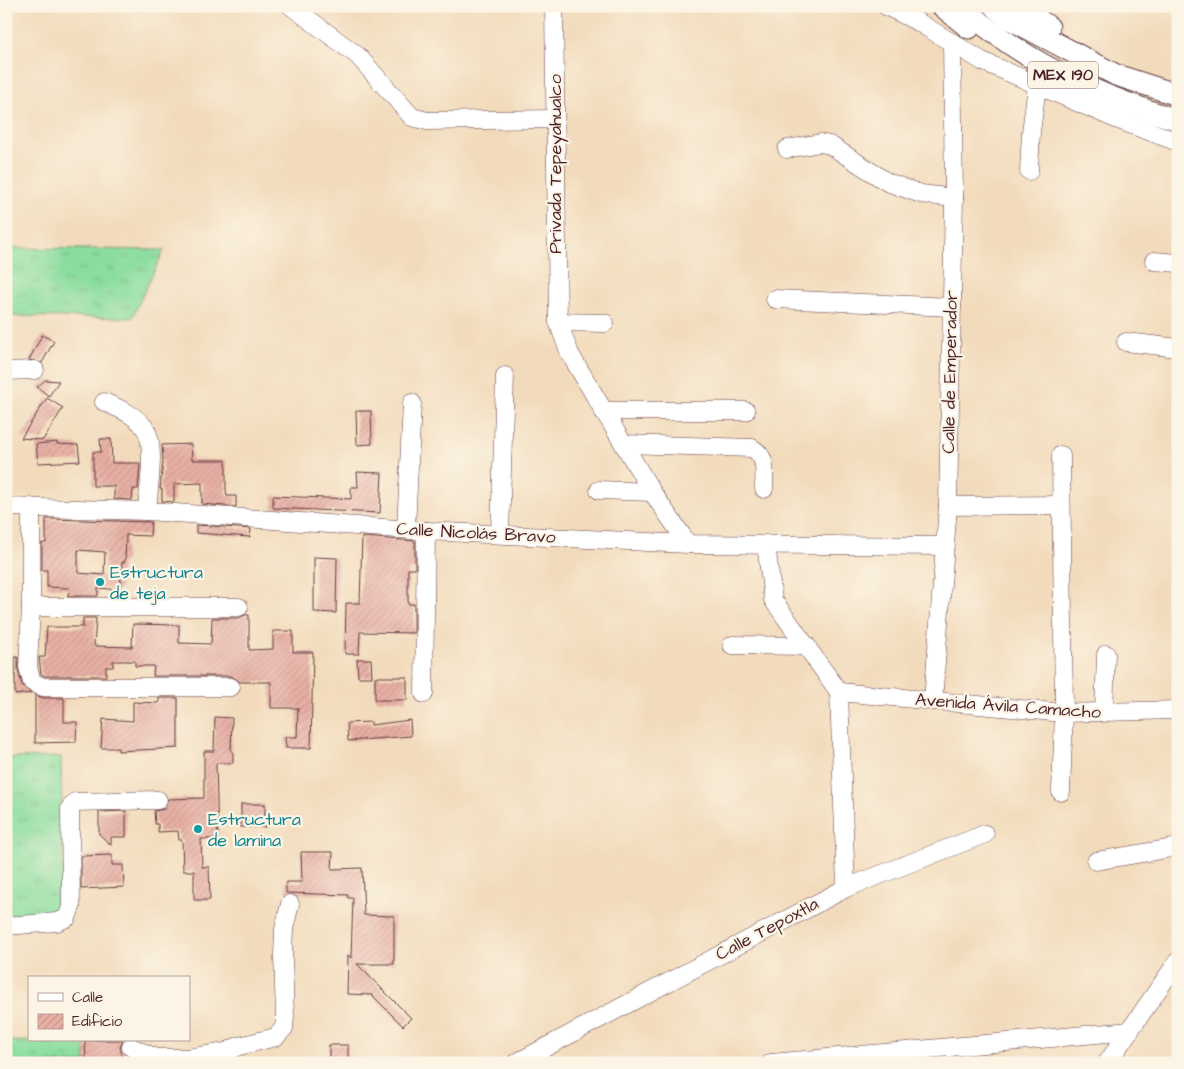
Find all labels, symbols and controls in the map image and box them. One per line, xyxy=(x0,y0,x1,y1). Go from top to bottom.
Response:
road number: MEX 190 xyxy=(1028,62,1098,88)
street label: Privada Tepeyahualco xyxy=(543,74,569,254)
street label: Calle de Emperador xyxy=(936,290,964,454)
street label: Calle Nicolás Bravo xyxy=(396,516,556,550)
place label: Estructura de teja xyxy=(110,560,203,606)
marker: Estructura de teja xyxy=(94,576,106,588)
street label: Avenida Ávila Camacho xyxy=(914,687,1102,725)
place label: Estructura de lamina xyxy=(208,807,301,853)
marker: Estructura de lamina xyxy=(192,823,204,835)
street label: Calle Tepoxtla xyxy=(711,891,823,967)
legend xyxy=(28,976,190,1042)
text: Calle xyxy=(72,987,103,1008)
text: Edificio xyxy=(72,1011,123,1032)

